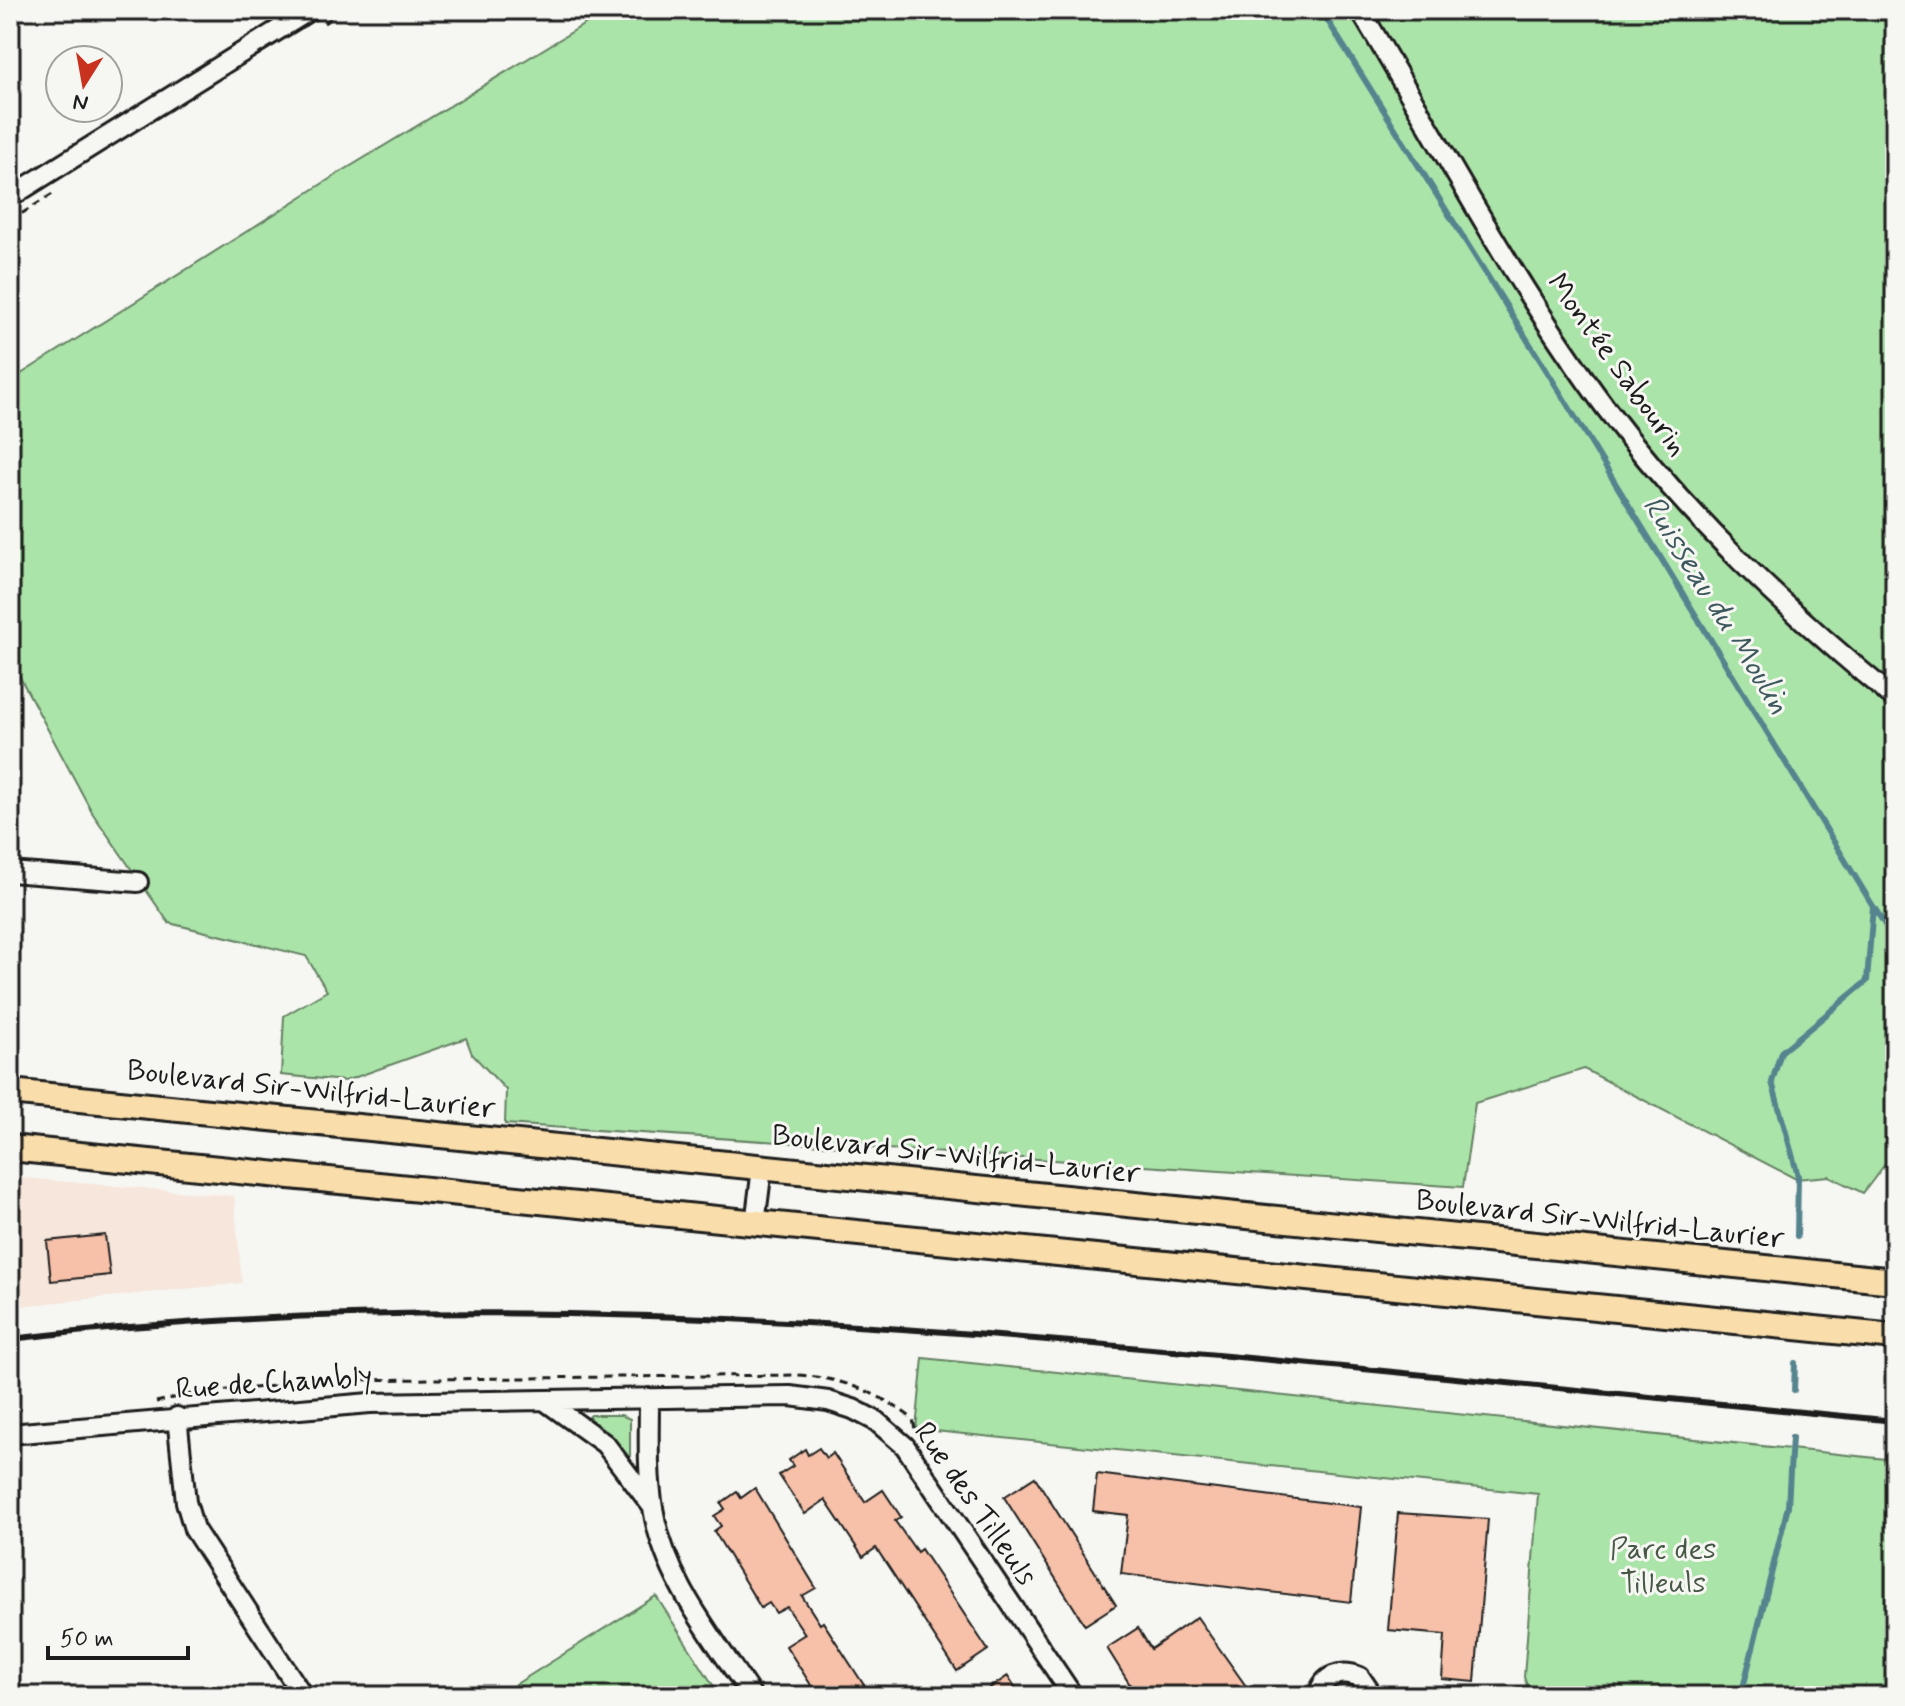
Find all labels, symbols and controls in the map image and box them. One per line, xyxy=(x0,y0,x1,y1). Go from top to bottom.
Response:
north arrow xyxy=(44,44,124,124)
text: N xyxy=(71,87,90,117)
street label: Montée Sabourin xyxy=(1537,266,1697,464)
water label: Ruisseau du Moulin xyxy=(1632,488,1800,722)
street label: Boulevard Sir-Wilfrid-Laurier xyxy=(125,1051,498,1129)
street label: Boulevard Sir-Wilfrid-Laurier xyxy=(770,1116,1143,1194)
street label: Boulevard Sir-Wilfrid-Laurier xyxy=(1414,1181,1787,1259)
street label: Rue de Chambly xyxy=(174,1357,374,1409)
street label: Rue des Tilleuls xyxy=(904,1415,1046,1593)
park label: Parc des Tilleuls xyxy=(1610,1530,1716,1603)
scale bar xyxy=(48,1610,188,1660)
text: 50 m xyxy=(60,1624,114,1655)

